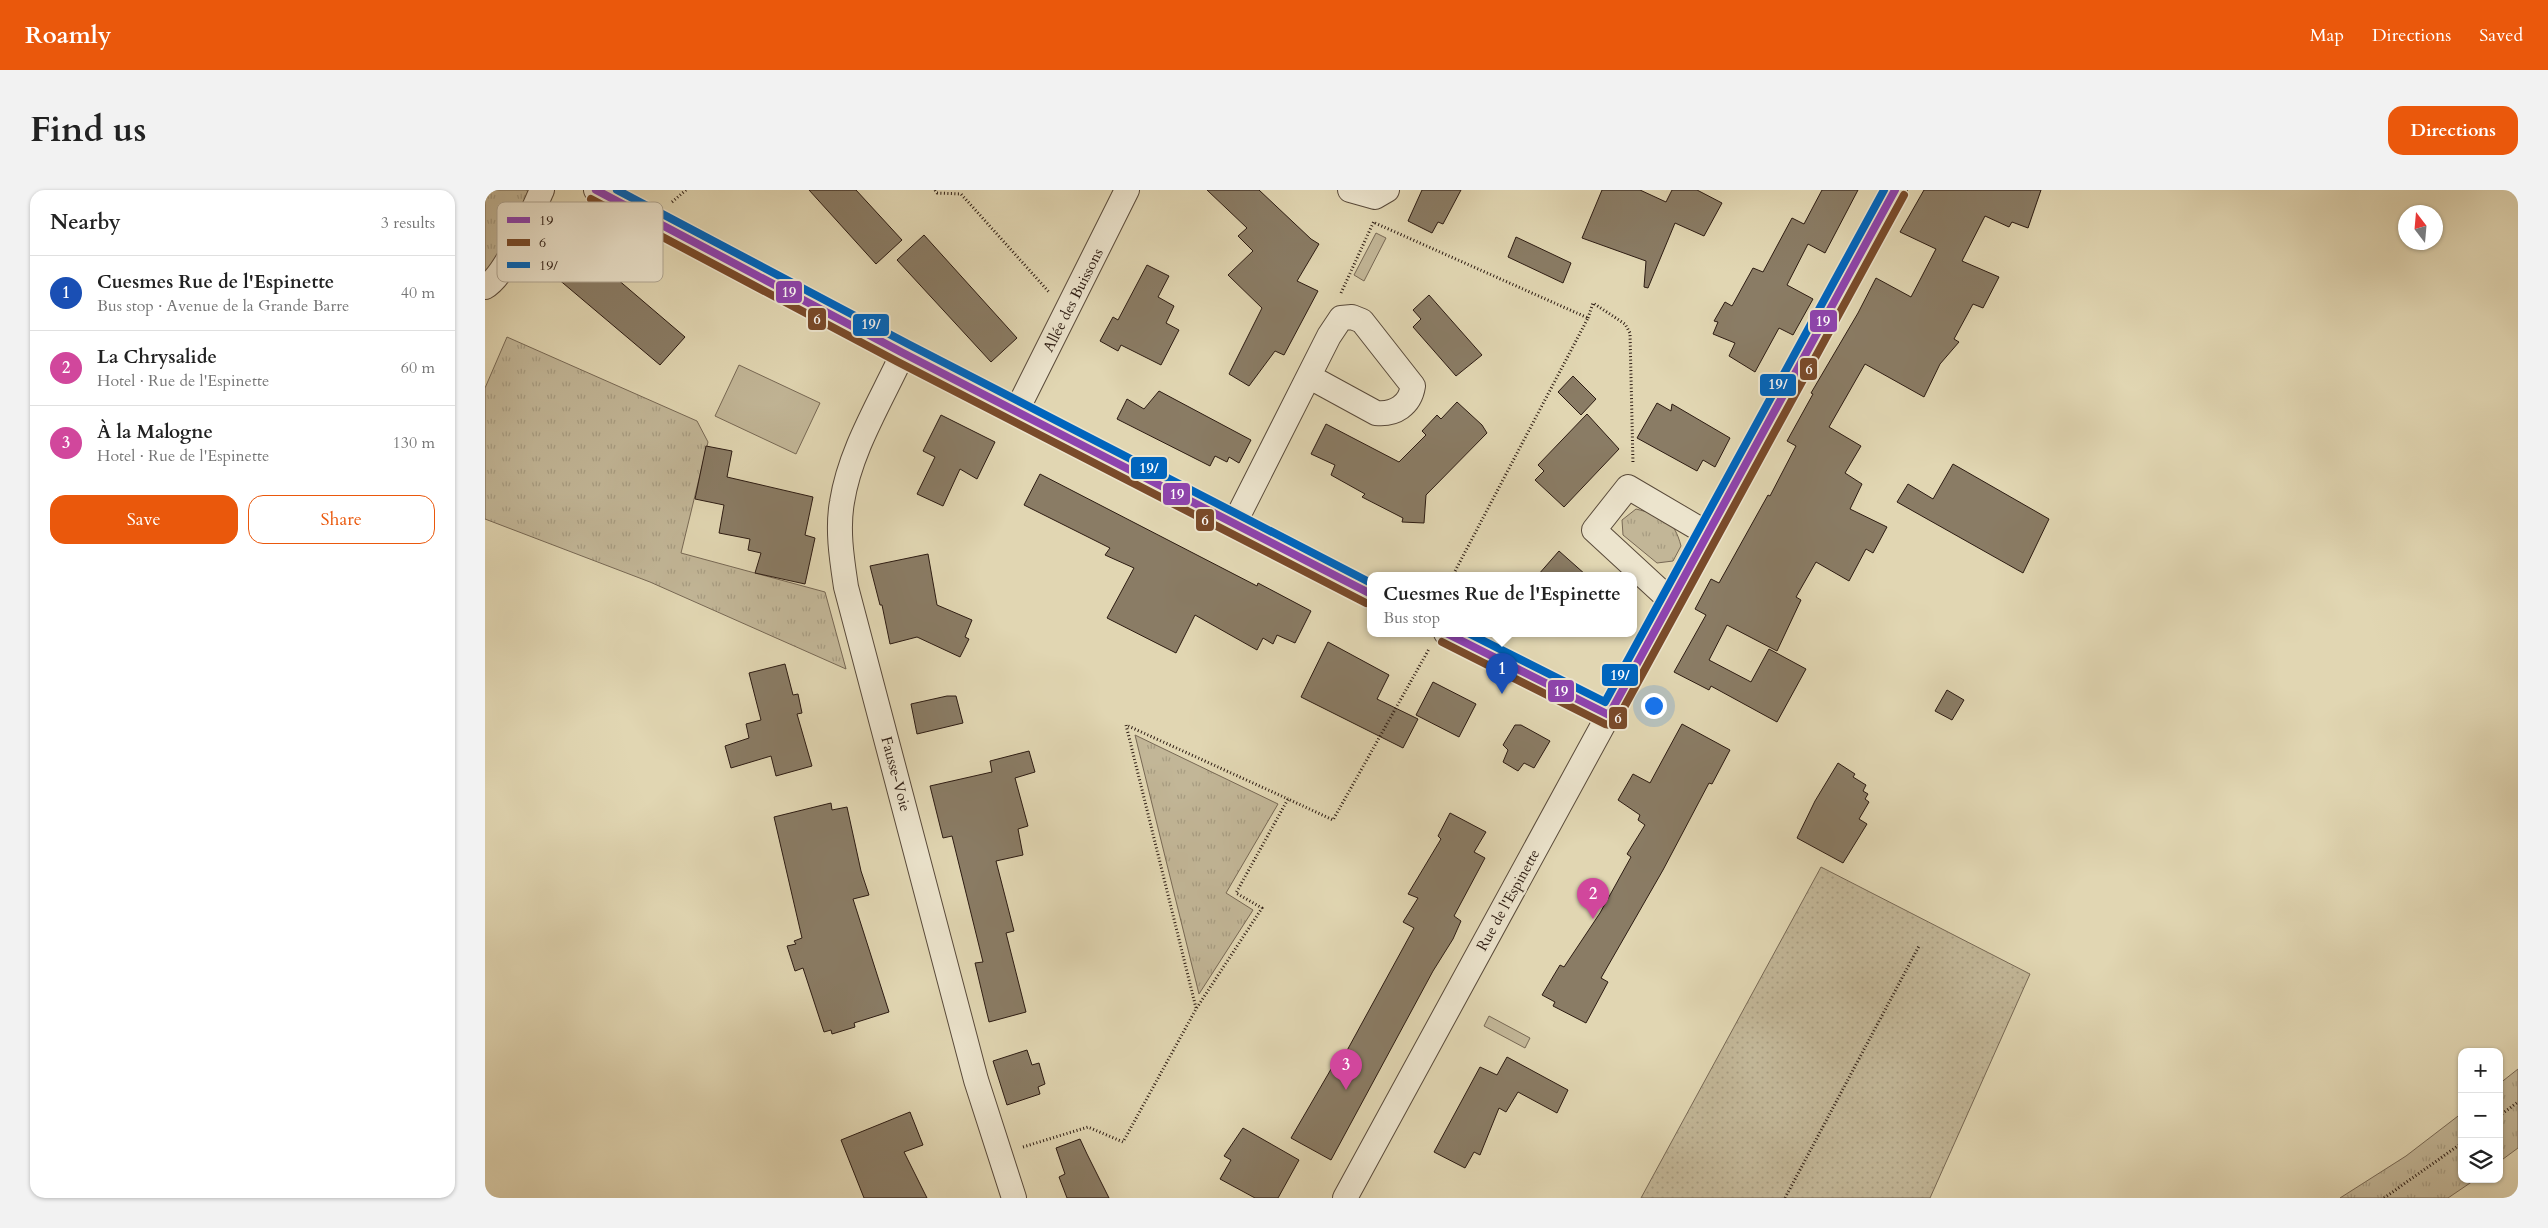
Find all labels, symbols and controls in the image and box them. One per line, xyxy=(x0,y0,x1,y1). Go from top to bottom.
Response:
text: Roamly xyxy=(25,19,111,52)
text: Map xyxy=(2310,23,2344,48)
text: Directions xyxy=(2372,23,2451,48)
text: Saved xyxy=(2479,23,2523,48)
text: Find us xyxy=(30,106,146,154)
button: Directions xyxy=(2388,106,2518,155)
legend xyxy=(497,202,663,282)
north arrow xyxy=(2398,205,2443,250)
text: Nearby xyxy=(50,208,121,237)
text: 19 xyxy=(539,211,553,230)
text: 3 results xyxy=(381,212,435,234)
text: 6 xyxy=(539,233,546,252)
street label: Allée des Buissons xyxy=(1038,245,1108,355)
text: 19/ xyxy=(539,256,558,275)
text: Cuesmes Rue de l'Espinette xyxy=(97,269,334,295)
line badge: 19 xyxy=(775,280,803,304)
text: 1 xyxy=(62,282,70,304)
text: 40 m xyxy=(401,282,435,304)
text: 19 xyxy=(782,283,796,302)
text: Bus stop · Avenue de la Grande Barre xyxy=(97,295,349,317)
line badge: 6 xyxy=(807,307,827,331)
line badge: 19 xyxy=(1809,309,1838,333)
text: 6 xyxy=(813,310,821,329)
text: 19 xyxy=(1816,312,1830,331)
line badge: 19/ xyxy=(852,313,890,337)
text: 19/ xyxy=(861,315,881,334)
text: La Chrysalide xyxy=(97,344,217,370)
text: 2 xyxy=(62,357,70,379)
text: 60 m xyxy=(401,357,435,379)
line badge: 6 xyxy=(1799,357,1818,381)
text: 6 xyxy=(1805,360,1813,379)
text: Hotel · Rue de l'Espinette xyxy=(97,370,269,392)
line badge: 19/ xyxy=(1759,373,1797,397)
text: 19/ xyxy=(1768,375,1788,394)
text: À la Malogne xyxy=(97,419,213,445)
text: 3 xyxy=(62,432,70,454)
text: 130 m xyxy=(393,432,435,454)
text: Hotel · Rue de l'Espinette xyxy=(97,445,269,467)
line badge: 19/ xyxy=(1130,456,1168,480)
text: 19/ xyxy=(1139,459,1159,478)
line badge: 19 xyxy=(1162,482,1191,506)
text: 19 xyxy=(1170,485,1184,504)
button: Save xyxy=(50,495,238,544)
button: Share xyxy=(248,495,435,544)
line badge: 6 xyxy=(1195,508,1215,532)
text: 6 xyxy=(1201,511,1209,530)
popup xyxy=(1367,572,1637,637)
text: Cuesmes Rue de l'Espinette xyxy=(1383,581,1621,607)
text: Bus stop xyxy=(1383,607,1440,629)
pin: 1 xyxy=(1486,653,1518,694)
line badge: 19/ xyxy=(1601,663,1639,687)
text: 19/ xyxy=(1610,666,1630,685)
line badge: 19 xyxy=(1547,679,1575,703)
text: 19 xyxy=(1554,682,1568,701)
your location xyxy=(1641,693,1667,719)
line badge: 6 xyxy=(1608,706,1628,730)
text: 6 xyxy=(1614,709,1622,728)
street label: Fausse-Voie xyxy=(876,734,916,814)
street label: Rue de l'Espinette xyxy=(1472,845,1544,955)
pin: 2 xyxy=(1577,878,1609,919)
map controls xyxy=(2458,1048,2503,1183)
button: + xyxy=(2458,1048,2503,1093)
pin: 3 xyxy=(1330,1049,1362,1090)
button: − xyxy=(2458,1093,2503,1138)
button: layers xyxy=(2458,1138,2503,1183)

